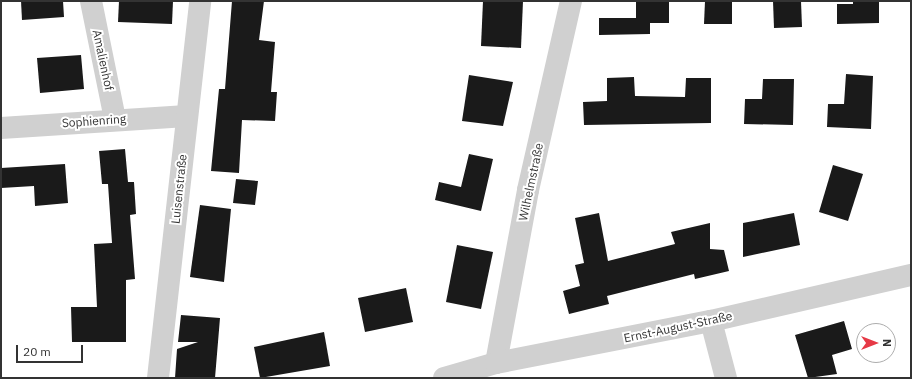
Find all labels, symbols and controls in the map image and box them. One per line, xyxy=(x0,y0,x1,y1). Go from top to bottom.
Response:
street label: Amalienhof xyxy=(90,28,116,92)
street label: Sophienring xyxy=(61,112,127,130)
street label: Wilhelmstraße xyxy=(516,142,546,222)
street label: Luisenstraße xyxy=(168,153,190,225)
street label: Ernst-August-Straße xyxy=(622,308,734,346)
north arrow xyxy=(856,323,896,363)
scale bar xyxy=(18,337,85,363)
text: N xyxy=(880,339,894,347)
text: 20 m xyxy=(23,344,51,359)

